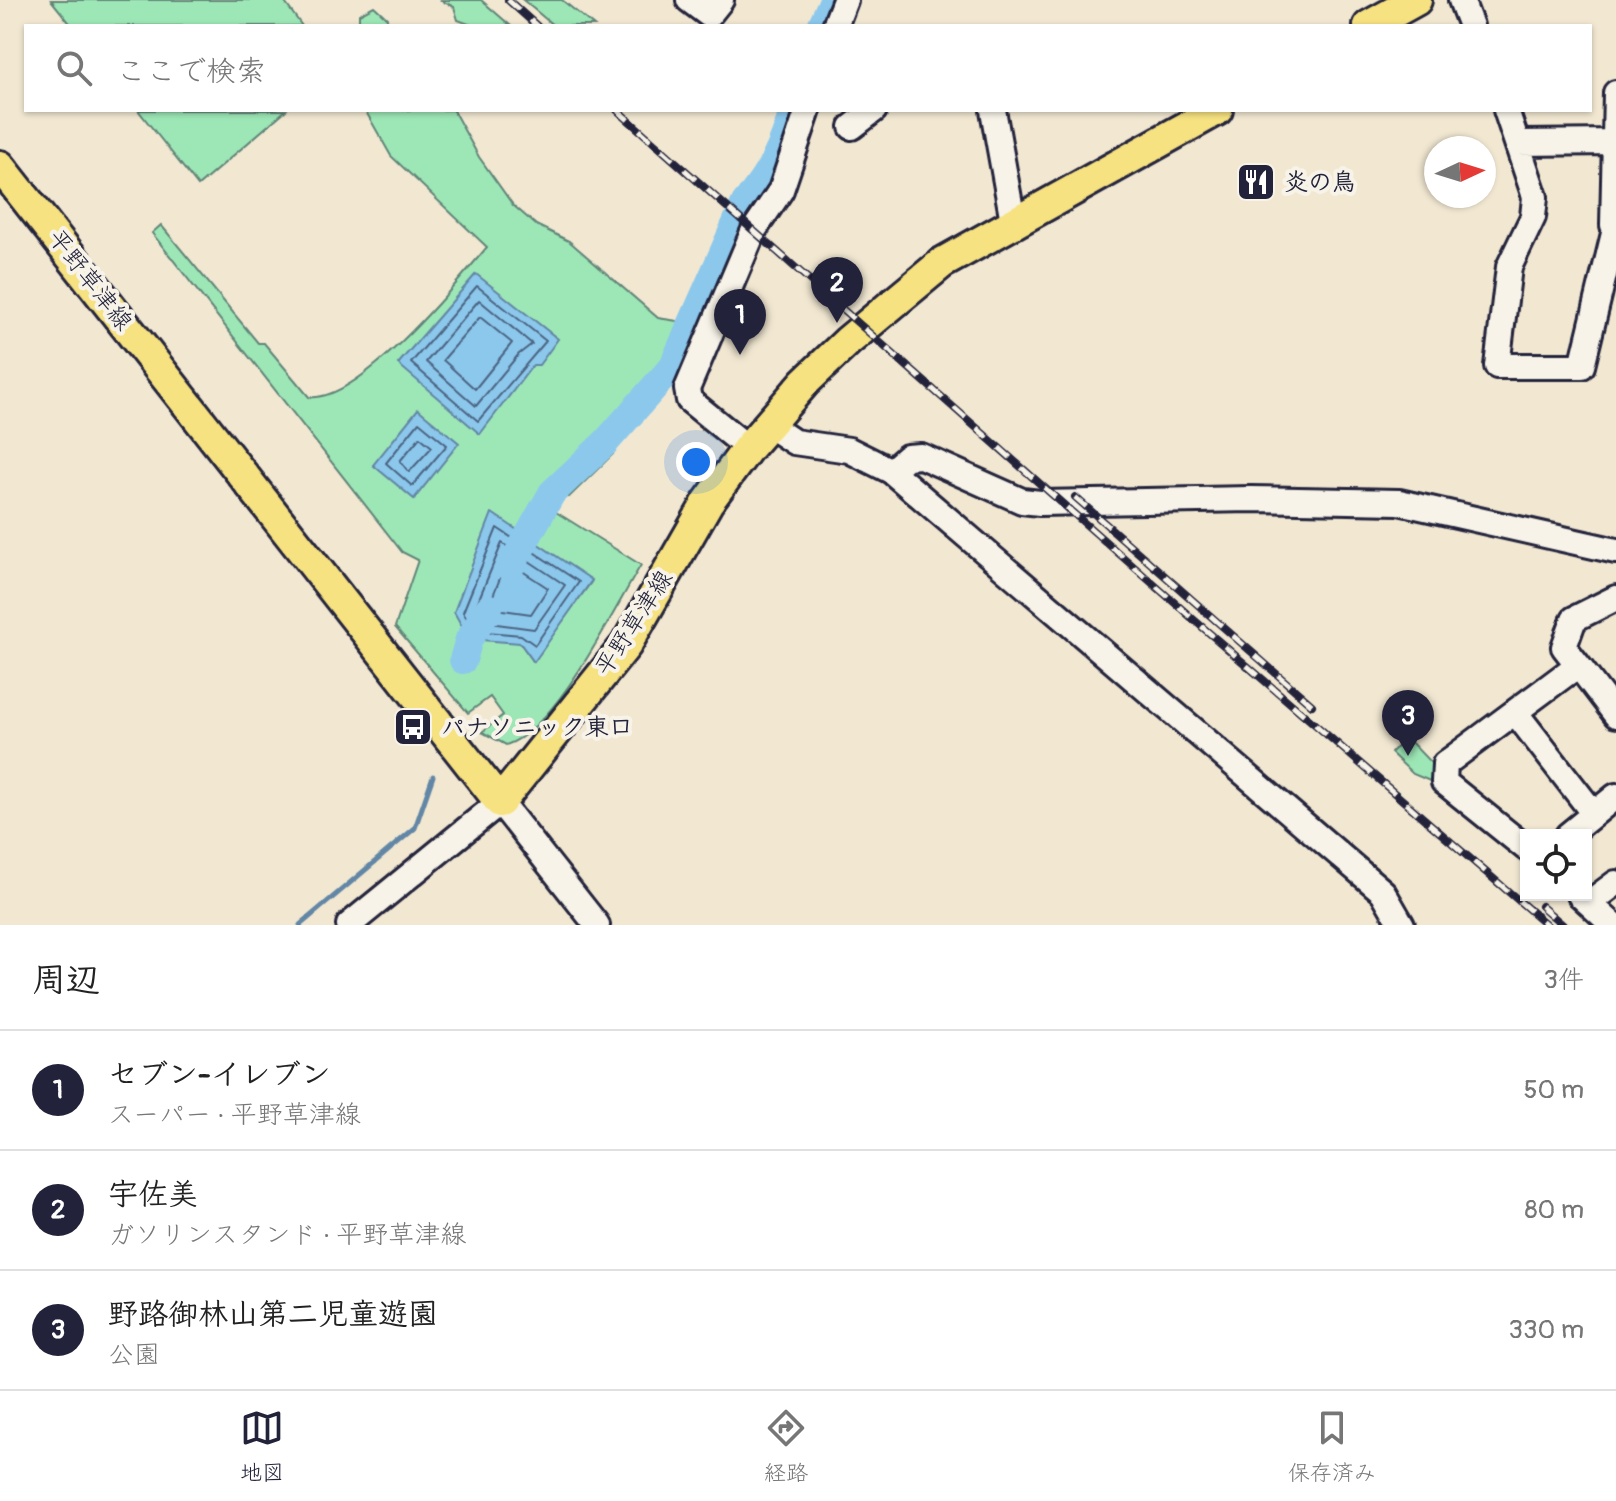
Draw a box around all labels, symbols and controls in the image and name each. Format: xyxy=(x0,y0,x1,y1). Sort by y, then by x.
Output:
search box xyxy=(24,24,1592,112)
icon: search xyxy=(52,46,96,90)
text: ここで検索 xyxy=(116,53,266,90)
north arrow xyxy=(1424,136,1496,208)
restaurant icon: 炎の鳥 xyxy=(1235,161,1277,203)
place label: 炎の鳥 xyxy=(1284,168,1356,197)
street label: 平野草津線 xyxy=(42,224,138,336)
pin: 2 xyxy=(811,257,863,323)
pin: 1 xyxy=(714,289,766,355)
your location xyxy=(676,442,716,482)
street label: 平野草津線 xyxy=(589,565,679,681)
pin: 3 xyxy=(1382,690,1434,756)
bus stop icon: パナソニック東口 xyxy=(392,706,434,748)
place label: パナソニック東口 xyxy=(441,713,633,742)
map controls xyxy=(1520,829,1592,901)
button: locate xyxy=(1520,829,1592,901)
text: 周辺 xyxy=(32,959,100,1002)
text: 3件 xyxy=(1543,964,1584,996)
text: セブン-イレブン xyxy=(108,1056,331,1093)
text: 1 xyxy=(53,1074,63,1106)
text: 50 m xyxy=(1523,1074,1584,1106)
text: スーパー · 平野草津線 xyxy=(108,1099,361,1131)
text: 宇佐美 xyxy=(108,1176,198,1213)
text: 2 xyxy=(51,1194,65,1226)
text: 80 m xyxy=(1524,1194,1584,1226)
text: ガソリンスタンド · 平野草津線 xyxy=(108,1219,466,1251)
text: 野路御林山第二児童遊園 xyxy=(108,1296,438,1333)
text: 3 xyxy=(51,1314,65,1346)
text: 330 m xyxy=(1508,1314,1584,1346)
text: 公園 xyxy=(108,1339,160,1371)
tab: 地図 xyxy=(240,1406,284,1487)
tab: 経路 xyxy=(764,1406,808,1487)
tab: 保存済み xyxy=(1288,1406,1376,1487)

